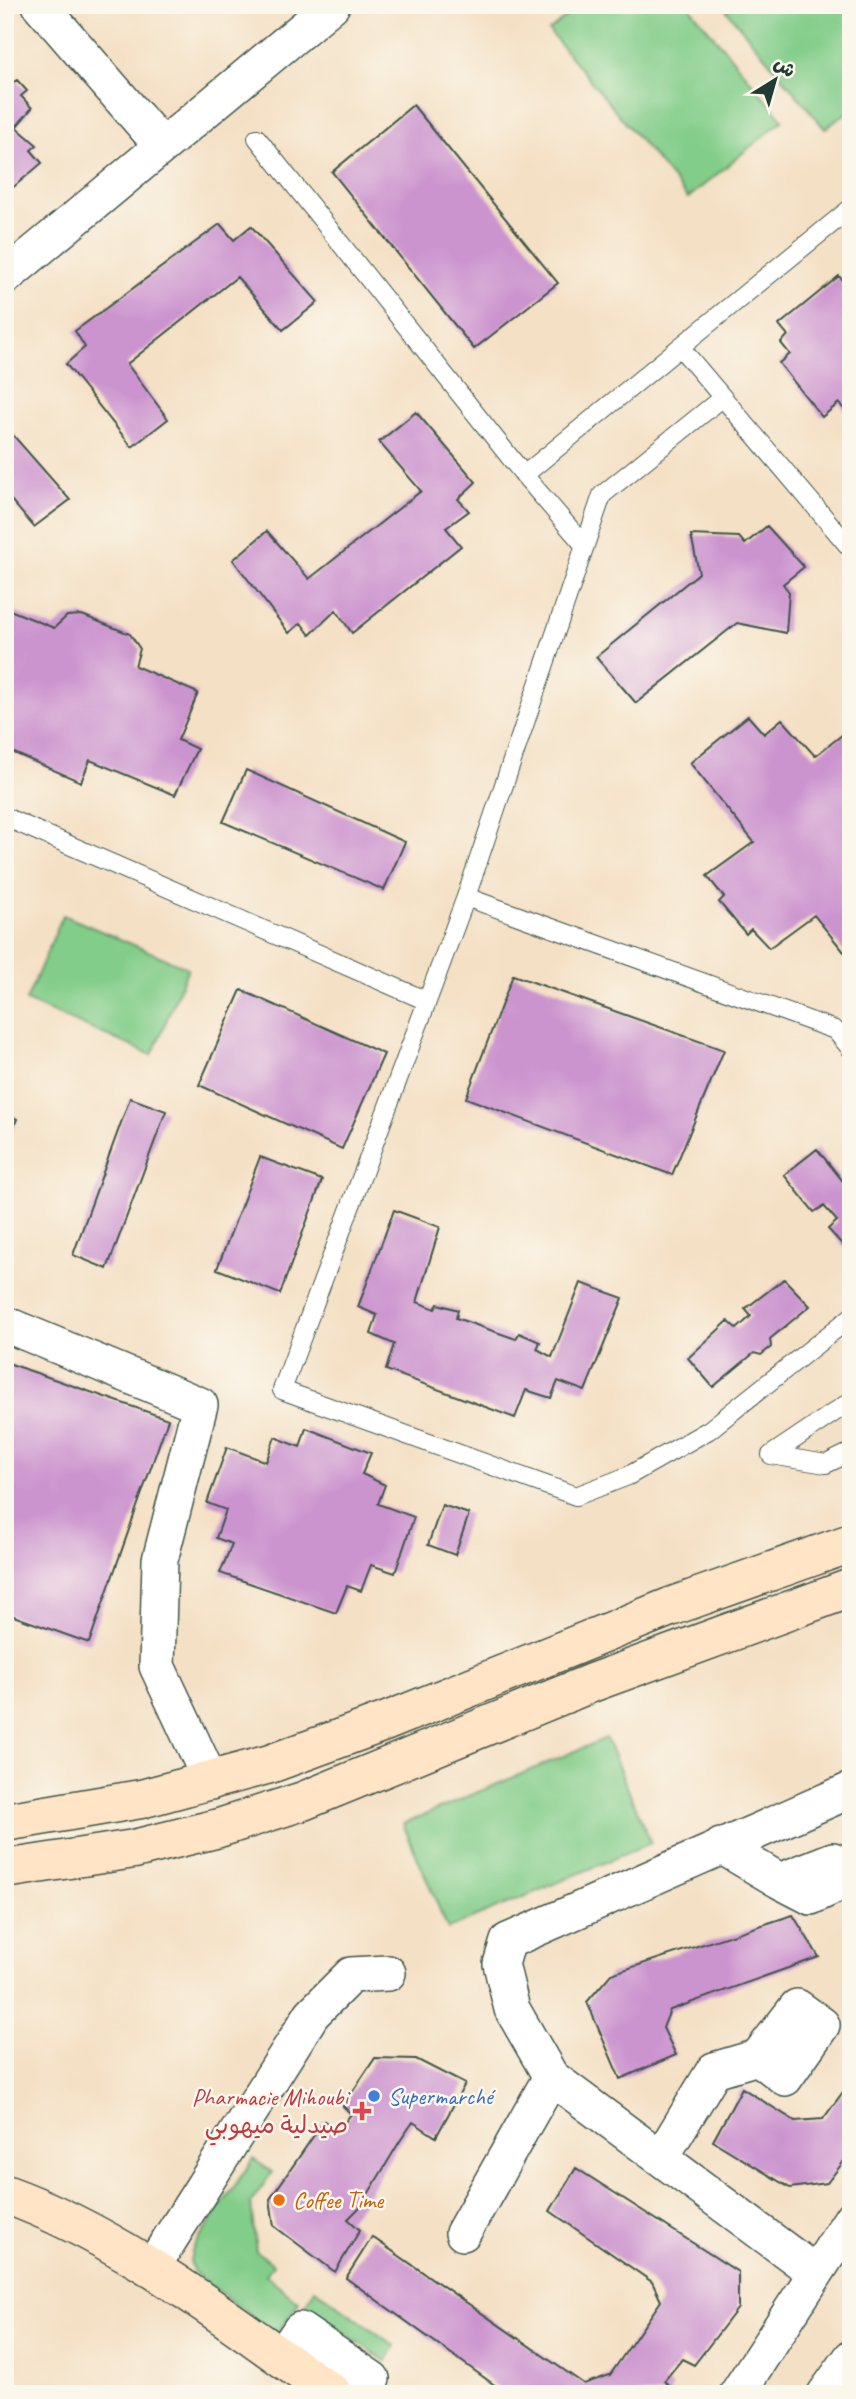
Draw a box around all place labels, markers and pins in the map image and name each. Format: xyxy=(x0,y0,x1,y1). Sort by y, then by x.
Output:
place label: Supermarché xyxy=(388,2081,497,2111)
place label: Pharmacie Mihoubi صيدلية ميهوبي xyxy=(192,2082,351,2146)
marker: Supermarché xyxy=(366,2088,382,2104)
marker: Pharmacie Mihoubi صيدلية ميهوبي xyxy=(354,2103,370,2119)
place label: Coffee Time xyxy=(293,2185,385,2215)
marker: Coffee Time xyxy=(271,2192,287,2208)

